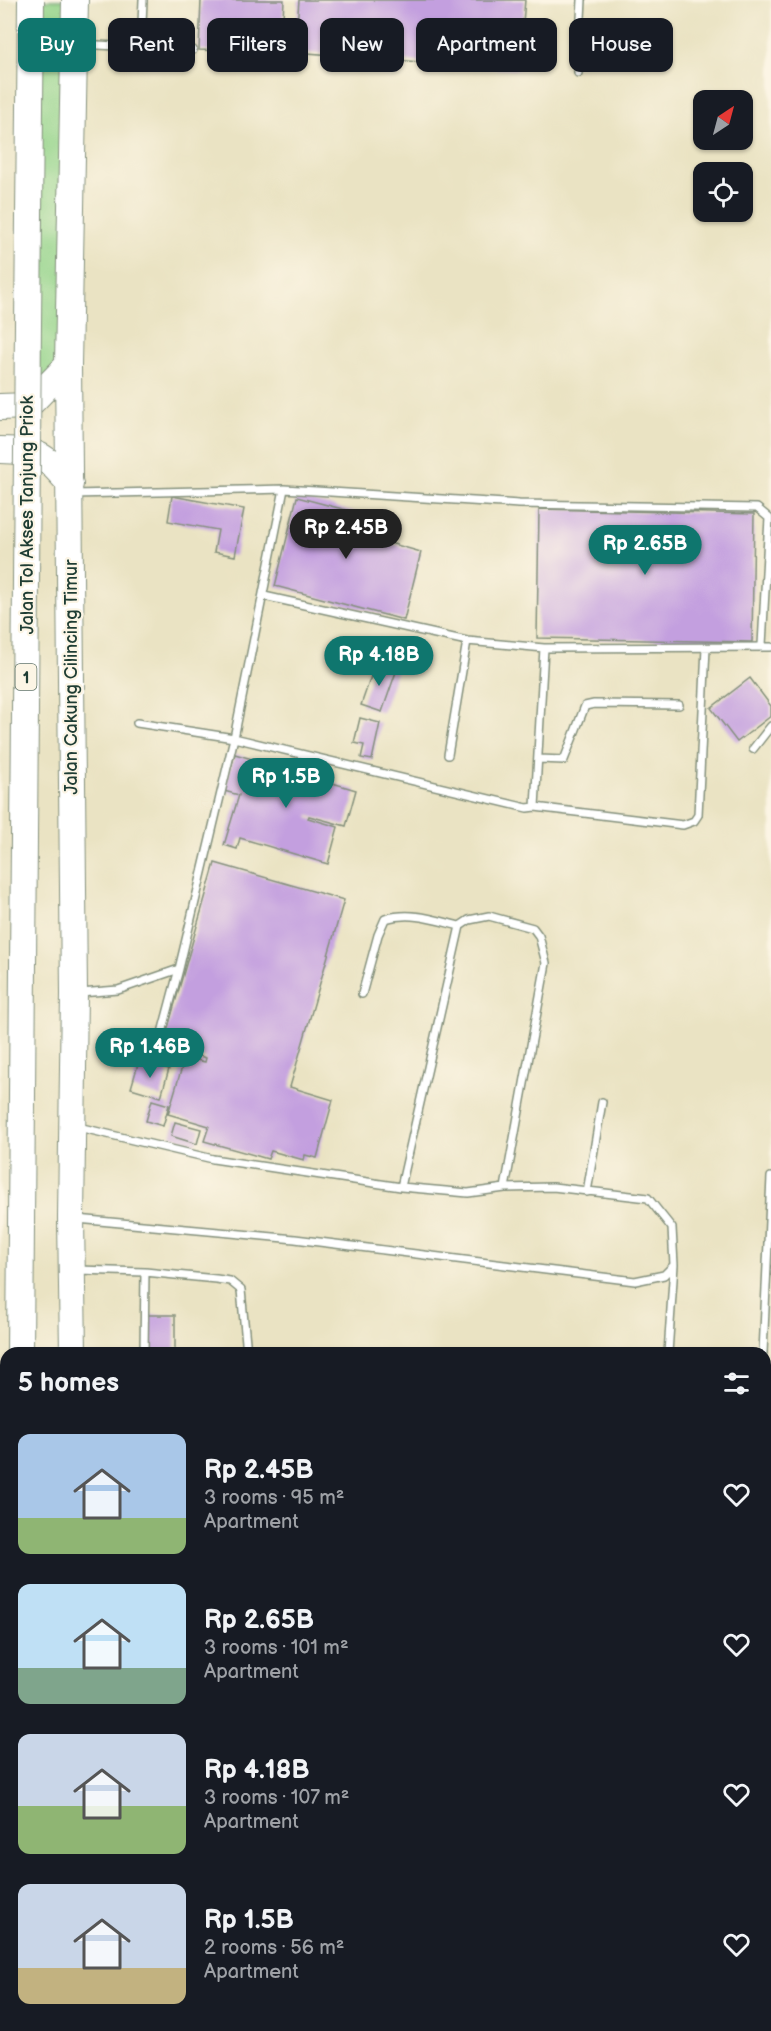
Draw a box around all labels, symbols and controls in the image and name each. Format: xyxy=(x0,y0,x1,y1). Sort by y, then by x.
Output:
chip: Buy xyxy=(18,18,96,72)
chip: Rent xyxy=(108,18,195,72)
chip: Filters xyxy=(207,18,308,72)
chip: New xyxy=(320,18,404,72)
chip: Apartment xyxy=(416,18,557,72)
chip: House xyxy=(569,18,673,72)
north arrow xyxy=(693,90,753,150)
map controls xyxy=(693,90,753,222)
button: locate xyxy=(693,162,753,222)
street label: Jalan Tol Akses Tanjung Priok xyxy=(17,396,38,634)
pin: Rp 2.45B xyxy=(284,509,408,560)
text: Rp 2.45B xyxy=(304,516,388,540)
pin: Rp 2.65B xyxy=(583,525,707,576)
text: Rp 2.65B xyxy=(603,532,687,556)
street label: Jalan Cakung Cilincing Timur xyxy=(61,559,82,795)
pin: Rp 4.18B xyxy=(317,636,441,687)
text: Rp 4.18B xyxy=(338,643,420,667)
road number: 1 xyxy=(15,664,36,690)
pin: Rp 1.5B xyxy=(231,758,341,809)
text: Rp 1.5B xyxy=(251,765,321,789)
pin: Rp 1.46B xyxy=(88,1028,212,1079)
text: Rp 1.46B xyxy=(109,1035,191,1059)
icon: filters xyxy=(720,1367,753,1400)
text: 5 homes xyxy=(18,1368,119,1399)
text: Rp 2.45B xyxy=(204,1455,314,1486)
icon: home xyxy=(66,1458,138,1530)
icon: heart xyxy=(720,1478,753,1511)
text: 3 rooms · 95 m² xyxy=(204,1486,344,1510)
text: Apartment xyxy=(204,1510,299,1534)
text: Rp 2.65B xyxy=(204,1605,314,1636)
icon: home xyxy=(66,1608,138,1680)
icon: heart xyxy=(720,1628,753,1661)
text: 3 rooms · 101 m² xyxy=(204,1636,349,1660)
text: Apartment xyxy=(204,1660,299,1684)
text: Rp 4.18B xyxy=(204,1755,310,1786)
icon: home xyxy=(66,1758,138,1830)
icon: heart xyxy=(720,1778,753,1811)
text: 3 rooms · 107 m² xyxy=(204,1786,349,1810)
text: Apartment xyxy=(204,1810,299,1834)
text: Rp 1.5B xyxy=(204,1905,294,1936)
icon: home xyxy=(66,1908,138,1980)
icon: heart xyxy=(720,1928,753,1961)
text: 2 rooms · 56 m² xyxy=(204,1936,344,1960)
text: Apartment xyxy=(204,1960,299,1984)

